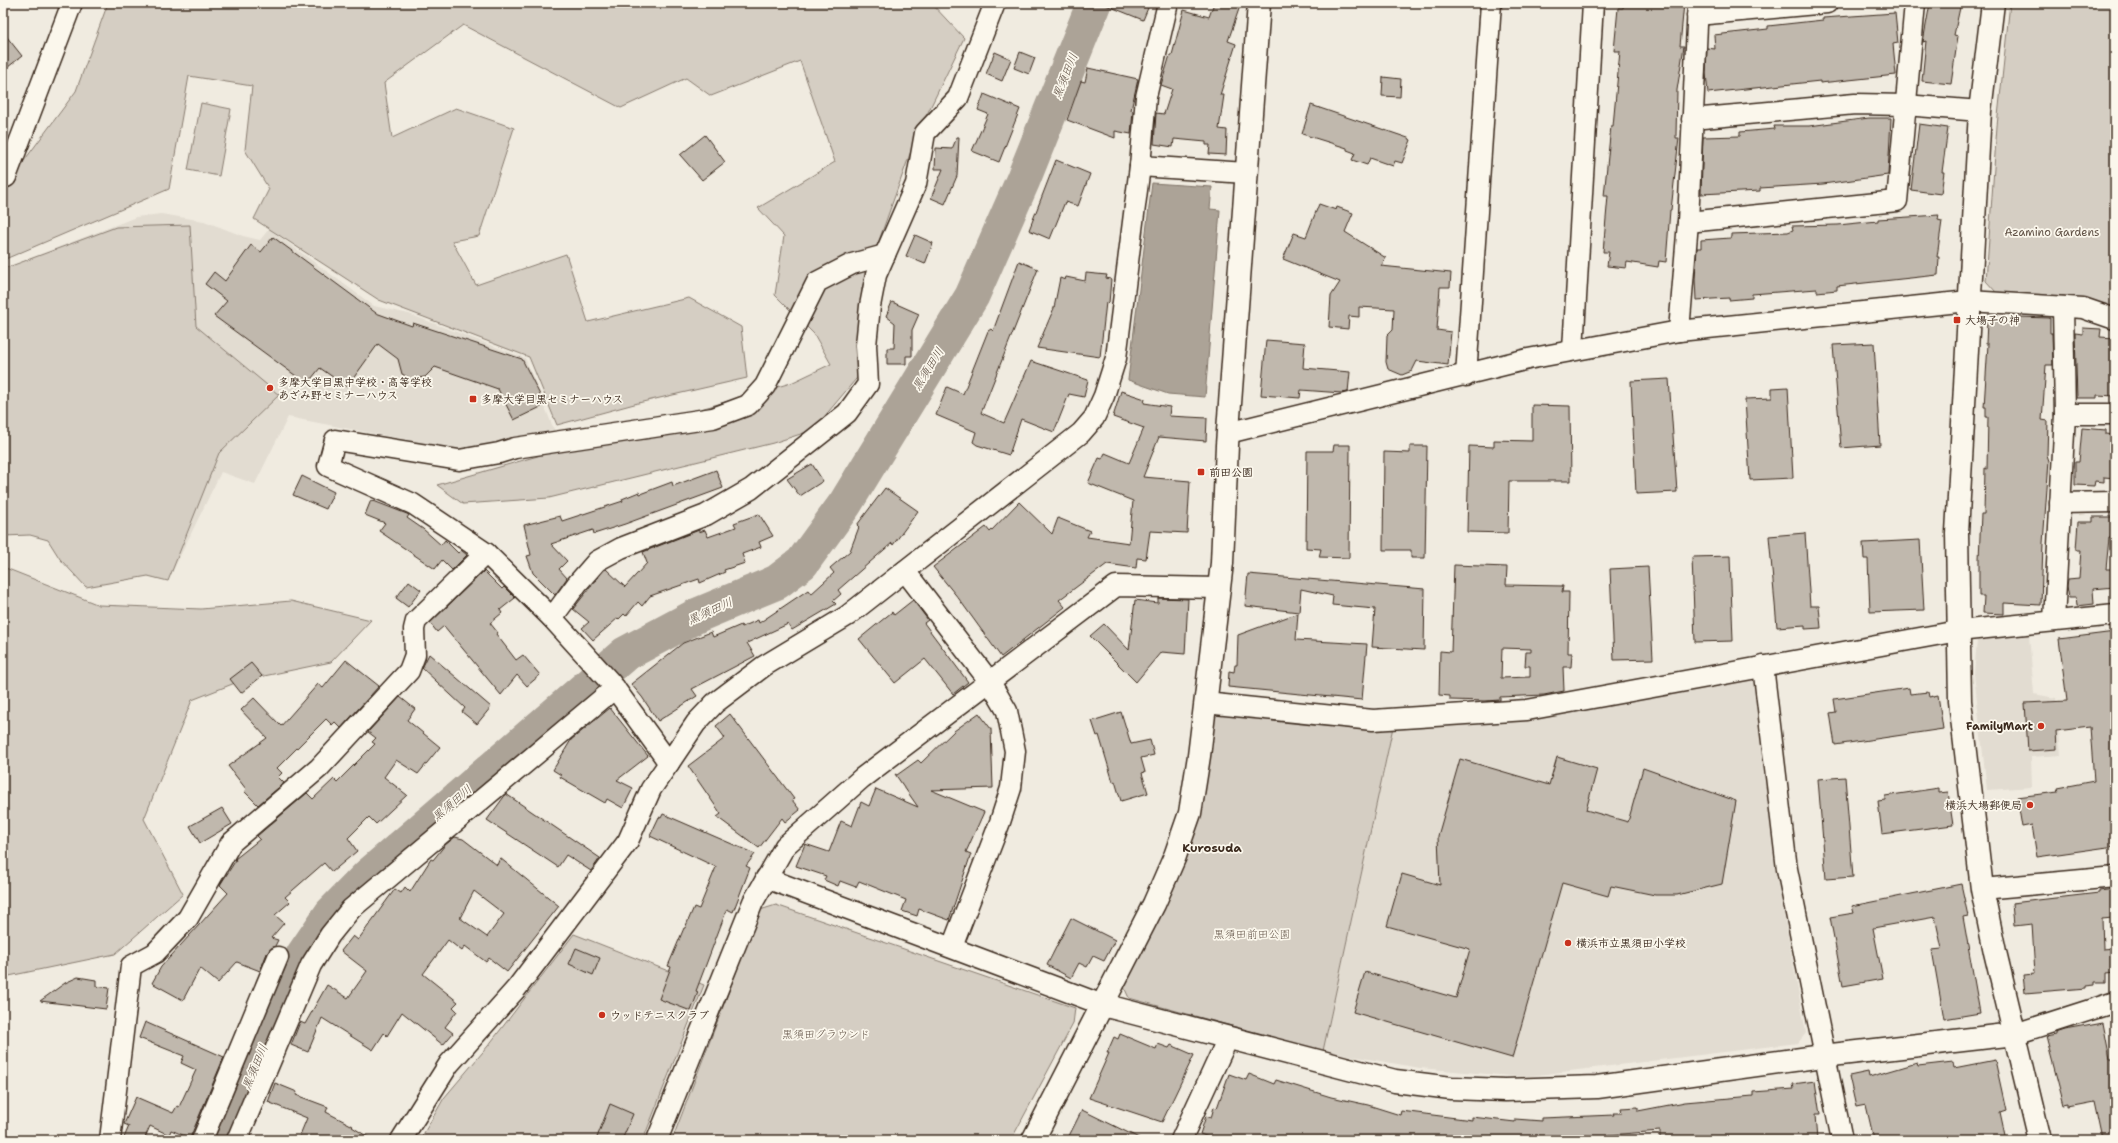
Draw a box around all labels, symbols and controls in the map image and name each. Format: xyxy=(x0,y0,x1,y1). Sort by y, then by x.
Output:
water label: 黒須田川 xyxy=(1049,51,1081,101)
park label: Azamino Gardens xyxy=(2004,225,2100,240)
place label: 大場子の神 xyxy=(1965,313,2020,328)
marker: 大場子の神 xyxy=(1952,315,1962,325)
water label: 黒須田川 xyxy=(908,344,948,394)
place label: 多摩大学目黒中学校・高等学校 あざみ野セミナーハウス xyxy=(278,375,432,403)
marker: 多摩大学目黒中学校・高等学校 あざみ野セミナーハウス xyxy=(265,383,275,393)
place label: 多摩大学目黒セミナーハウス xyxy=(481,392,623,407)
marker: 多摩大学目黒セミナーハウス xyxy=(468,394,478,404)
place label: 前田公園 xyxy=(1209,465,1253,480)
marker: 前田公園 xyxy=(1196,467,1206,477)
water label: 黒須田川 xyxy=(685,594,735,628)
place label: FamilyMart xyxy=(1966,719,2034,734)
marker: FamilyMart xyxy=(2036,721,2046,731)
water label: 黒須田川 xyxy=(429,781,475,825)
place label: 横浜大場郵便局 xyxy=(1945,798,2022,813)
marker: 横浜大場郵便局 xyxy=(2025,800,2035,810)
district label: Kurosuda xyxy=(1182,840,1243,856)
park label: 黒須田前田公園 xyxy=(1214,927,1291,942)
place label: 横浜市立黒須田小学校 xyxy=(1576,936,1686,951)
marker: 横浜市立黒須田小学校 xyxy=(1563,938,1573,948)
place label: ウッドテニスクラブ xyxy=(610,1008,709,1023)
marker: ウッドテニスクラブ xyxy=(597,1010,607,1020)
park label: 黒須田グラウンド xyxy=(782,1027,870,1042)
water label: 黒須田川 xyxy=(238,1042,272,1092)

